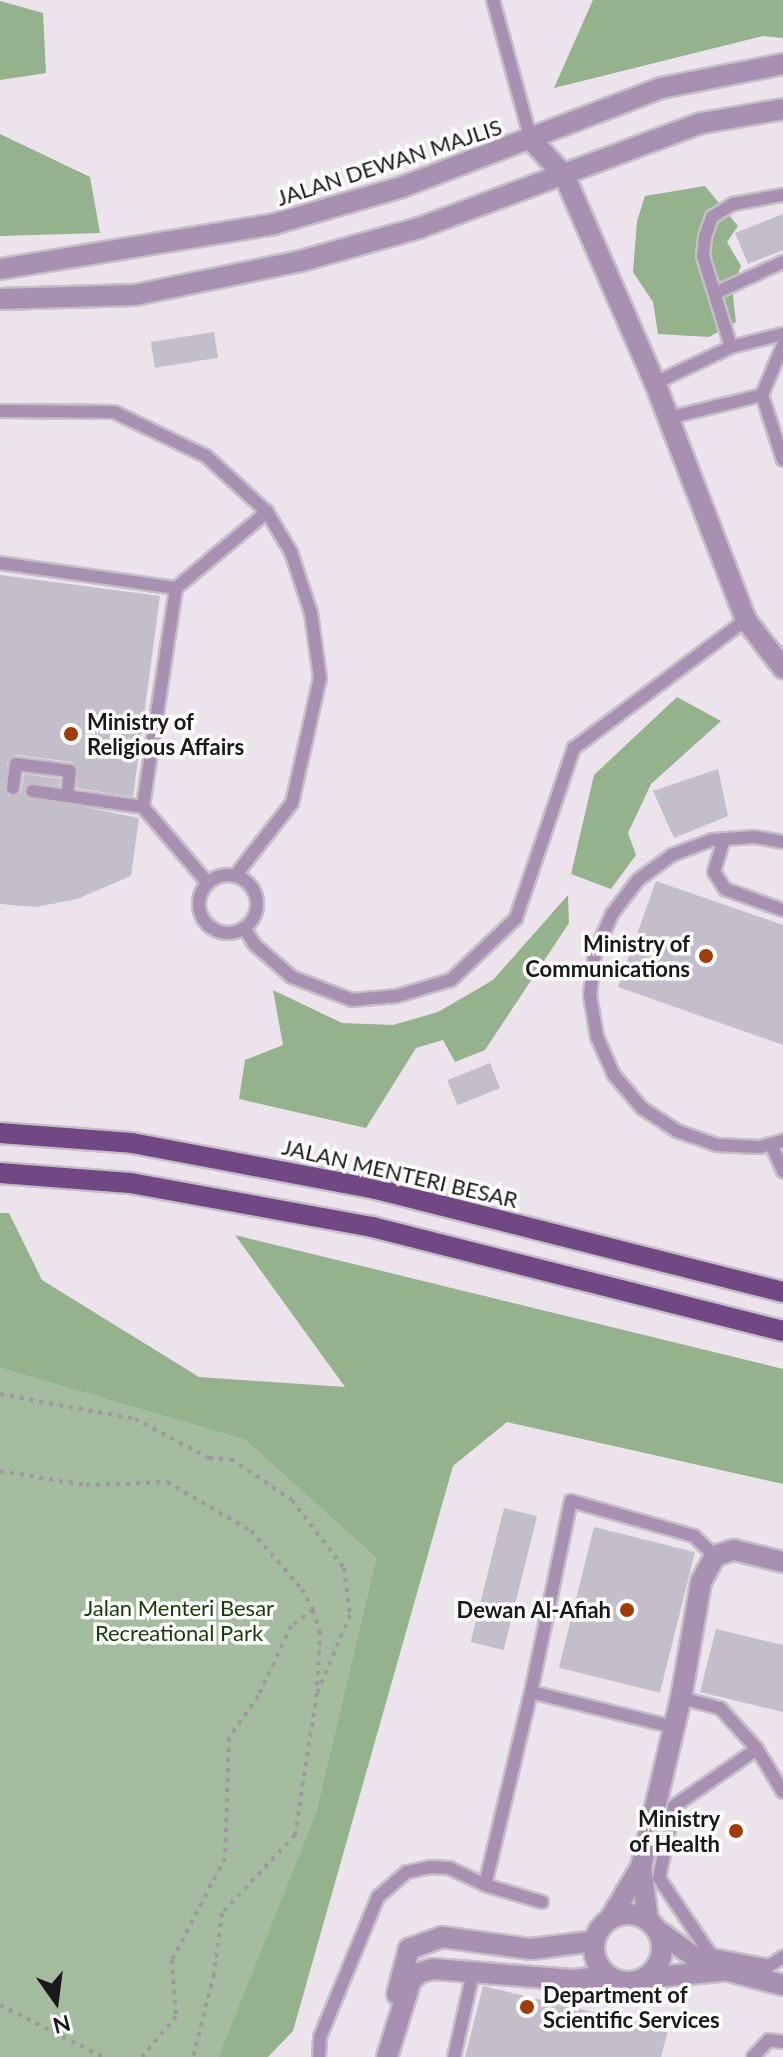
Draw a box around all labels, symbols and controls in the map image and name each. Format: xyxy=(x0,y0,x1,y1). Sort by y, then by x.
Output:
street label: JALAN DEWAN MAJLIS xyxy=(273,113,505,211)
place label: Ministry of Religious Affairs xyxy=(87,708,245,760)
marker: Ministry of Religious Affairs xyxy=(62,725,80,743)
place label: Ministry of Communications xyxy=(525,930,690,982)
marker: Ministry of Communications xyxy=(697,947,715,965)
street label: JALAN MENTERI BESAR xyxy=(280,1133,520,1213)
park label: Jalan Menteri Besar Recreational Park xyxy=(84,1594,274,1646)
place label: Dewan Al-Afiah xyxy=(456,1597,611,1623)
marker: Dewan Al-Afiah xyxy=(618,1601,636,1619)
place label: Ministry of Health xyxy=(629,1805,720,1856)
marker: Ministry of Health xyxy=(727,1822,745,1840)
north arrow xyxy=(16,1961,96,2041)
place label: Department of Scientific Services xyxy=(543,1981,720,2032)
marker: Department of Scientific Services xyxy=(518,1998,536,2016)
text: N xyxy=(50,2010,73,2040)

